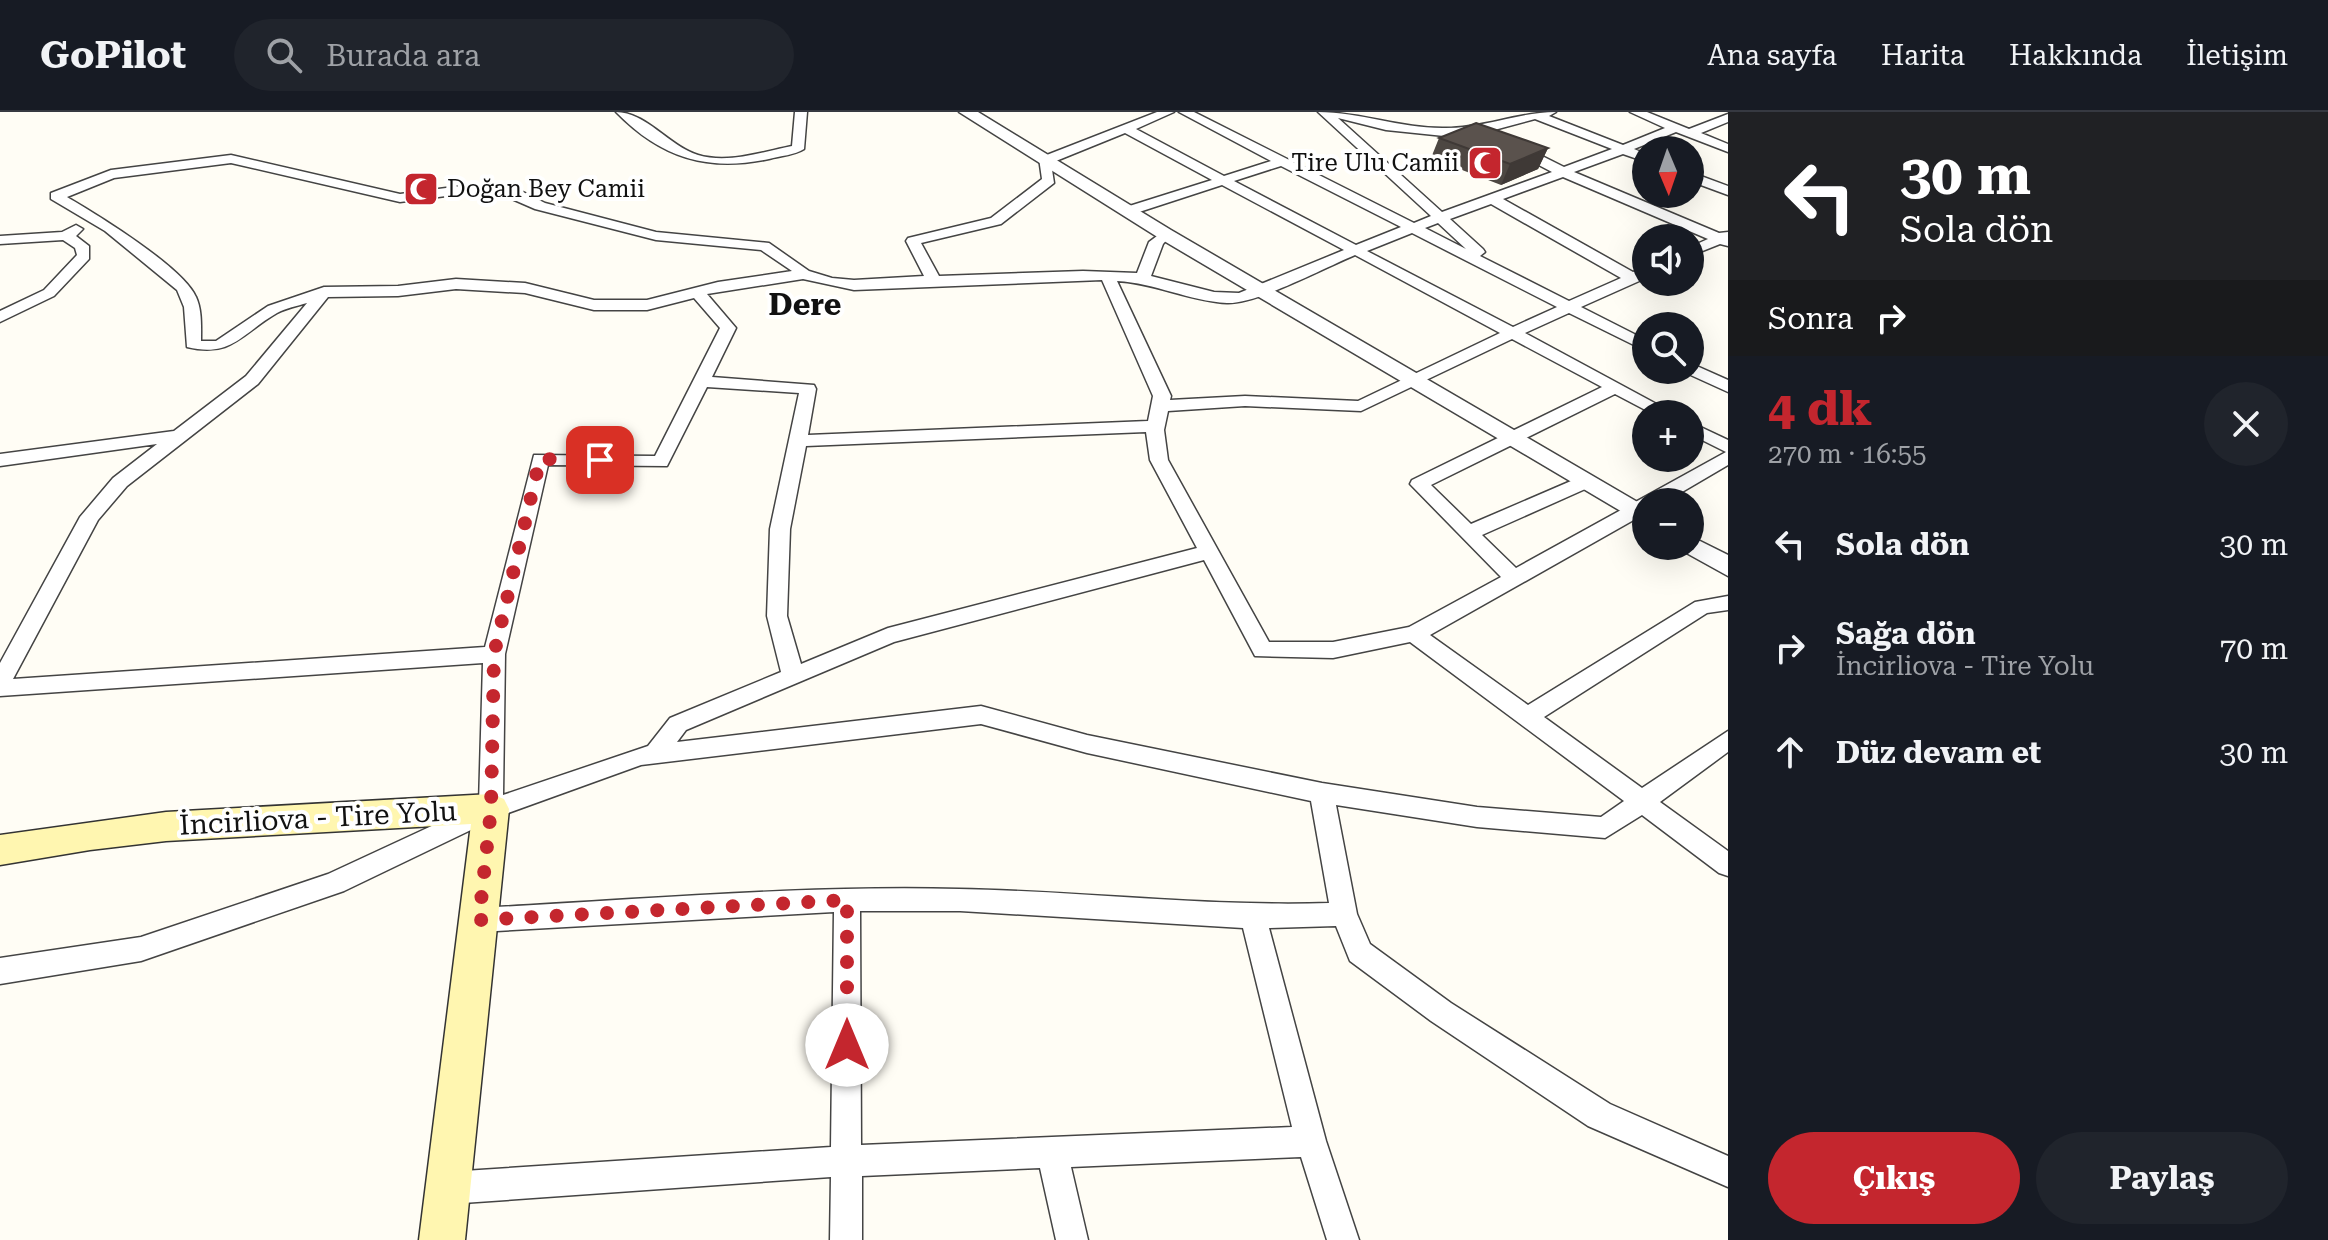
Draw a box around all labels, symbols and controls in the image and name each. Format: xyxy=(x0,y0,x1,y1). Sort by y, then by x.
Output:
search box xyxy=(234,19,794,91)
text: GoPilot xyxy=(40,33,186,77)
icon: search xyxy=(262,33,306,77)
text: Burada ara xyxy=(326,38,480,73)
text: Ana sayfa xyxy=(1707,39,1837,72)
text: Harita xyxy=(1881,39,1965,72)
text: Hakkında xyxy=(2009,39,2142,72)
text: İletişim xyxy=(2186,39,2288,72)
north arrow xyxy=(1632,136,1704,208)
map controls xyxy=(1632,136,1704,560)
text: 30 m xyxy=(1900,142,2031,208)
mosque icon: Tire Ulu Camii xyxy=(1466,144,1504,182)
icon: left xyxy=(1768,144,1872,248)
place label: Tire Ulu Camii xyxy=(1291,149,1459,177)
mosque icon: Doğan Bey Camii xyxy=(402,170,440,208)
place label: Doğan Bey Camii xyxy=(447,175,645,203)
text: Sola dön xyxy=(1900,209,2053,251)
button: sound xyxy=(1632,224,1704,296)
district label: Dere xyxy=(769,287,841,322)
icon: right xyxy=(1869,296,1913,340)
text: Sonra xyxy=(1768,301,1853,336)
button: search xyxy=(1632,312,1704,384)
text: 4 dk xyxy=(1768,381,1872,437)
button: close xyxy=(2204,382,2288,466)
button: + xyxy=(1632,400,1704,472)
pin xyxy=(566,426,634,494)
icon: arrive xyxy=(578,438,622,482)
text: 270 m · 16:55 xyxy=(1768,439,1927,469)
button: − xyxy=(1632,488,1704,560)
icon: left xyxy=(1768,522,1812,566)
text: Sola dön xyxy=(1836,527,1969,562)
text: 30 m xyxy=(2219,527,2288,562)
text: Sağa dön xyxy=(1836,616,1976,651)
icon: right xyxy=(1768,626,1812,670)
text: 70 m xyxy=(2219,631,2288,666)
text: İncirliova - Tire Yolu xyxy=(1836,651,2094,681)
icon: ahead xyxy=(1768,730,1812,774)
text: Düz devam et xyxy=(1836,735,2041,770)
text: 30 m xyxy=(2219,735,2288,770)
street label: İncirliova - Tire Yolu xyxy=(178,794,458,842)
position arrow xyxy=(805,1003,889,1087)
button: Çıkış xyxy=(1768,1132,2020,1224)
button: Paylaş xyxy=(2036,1132,2288,1224)

